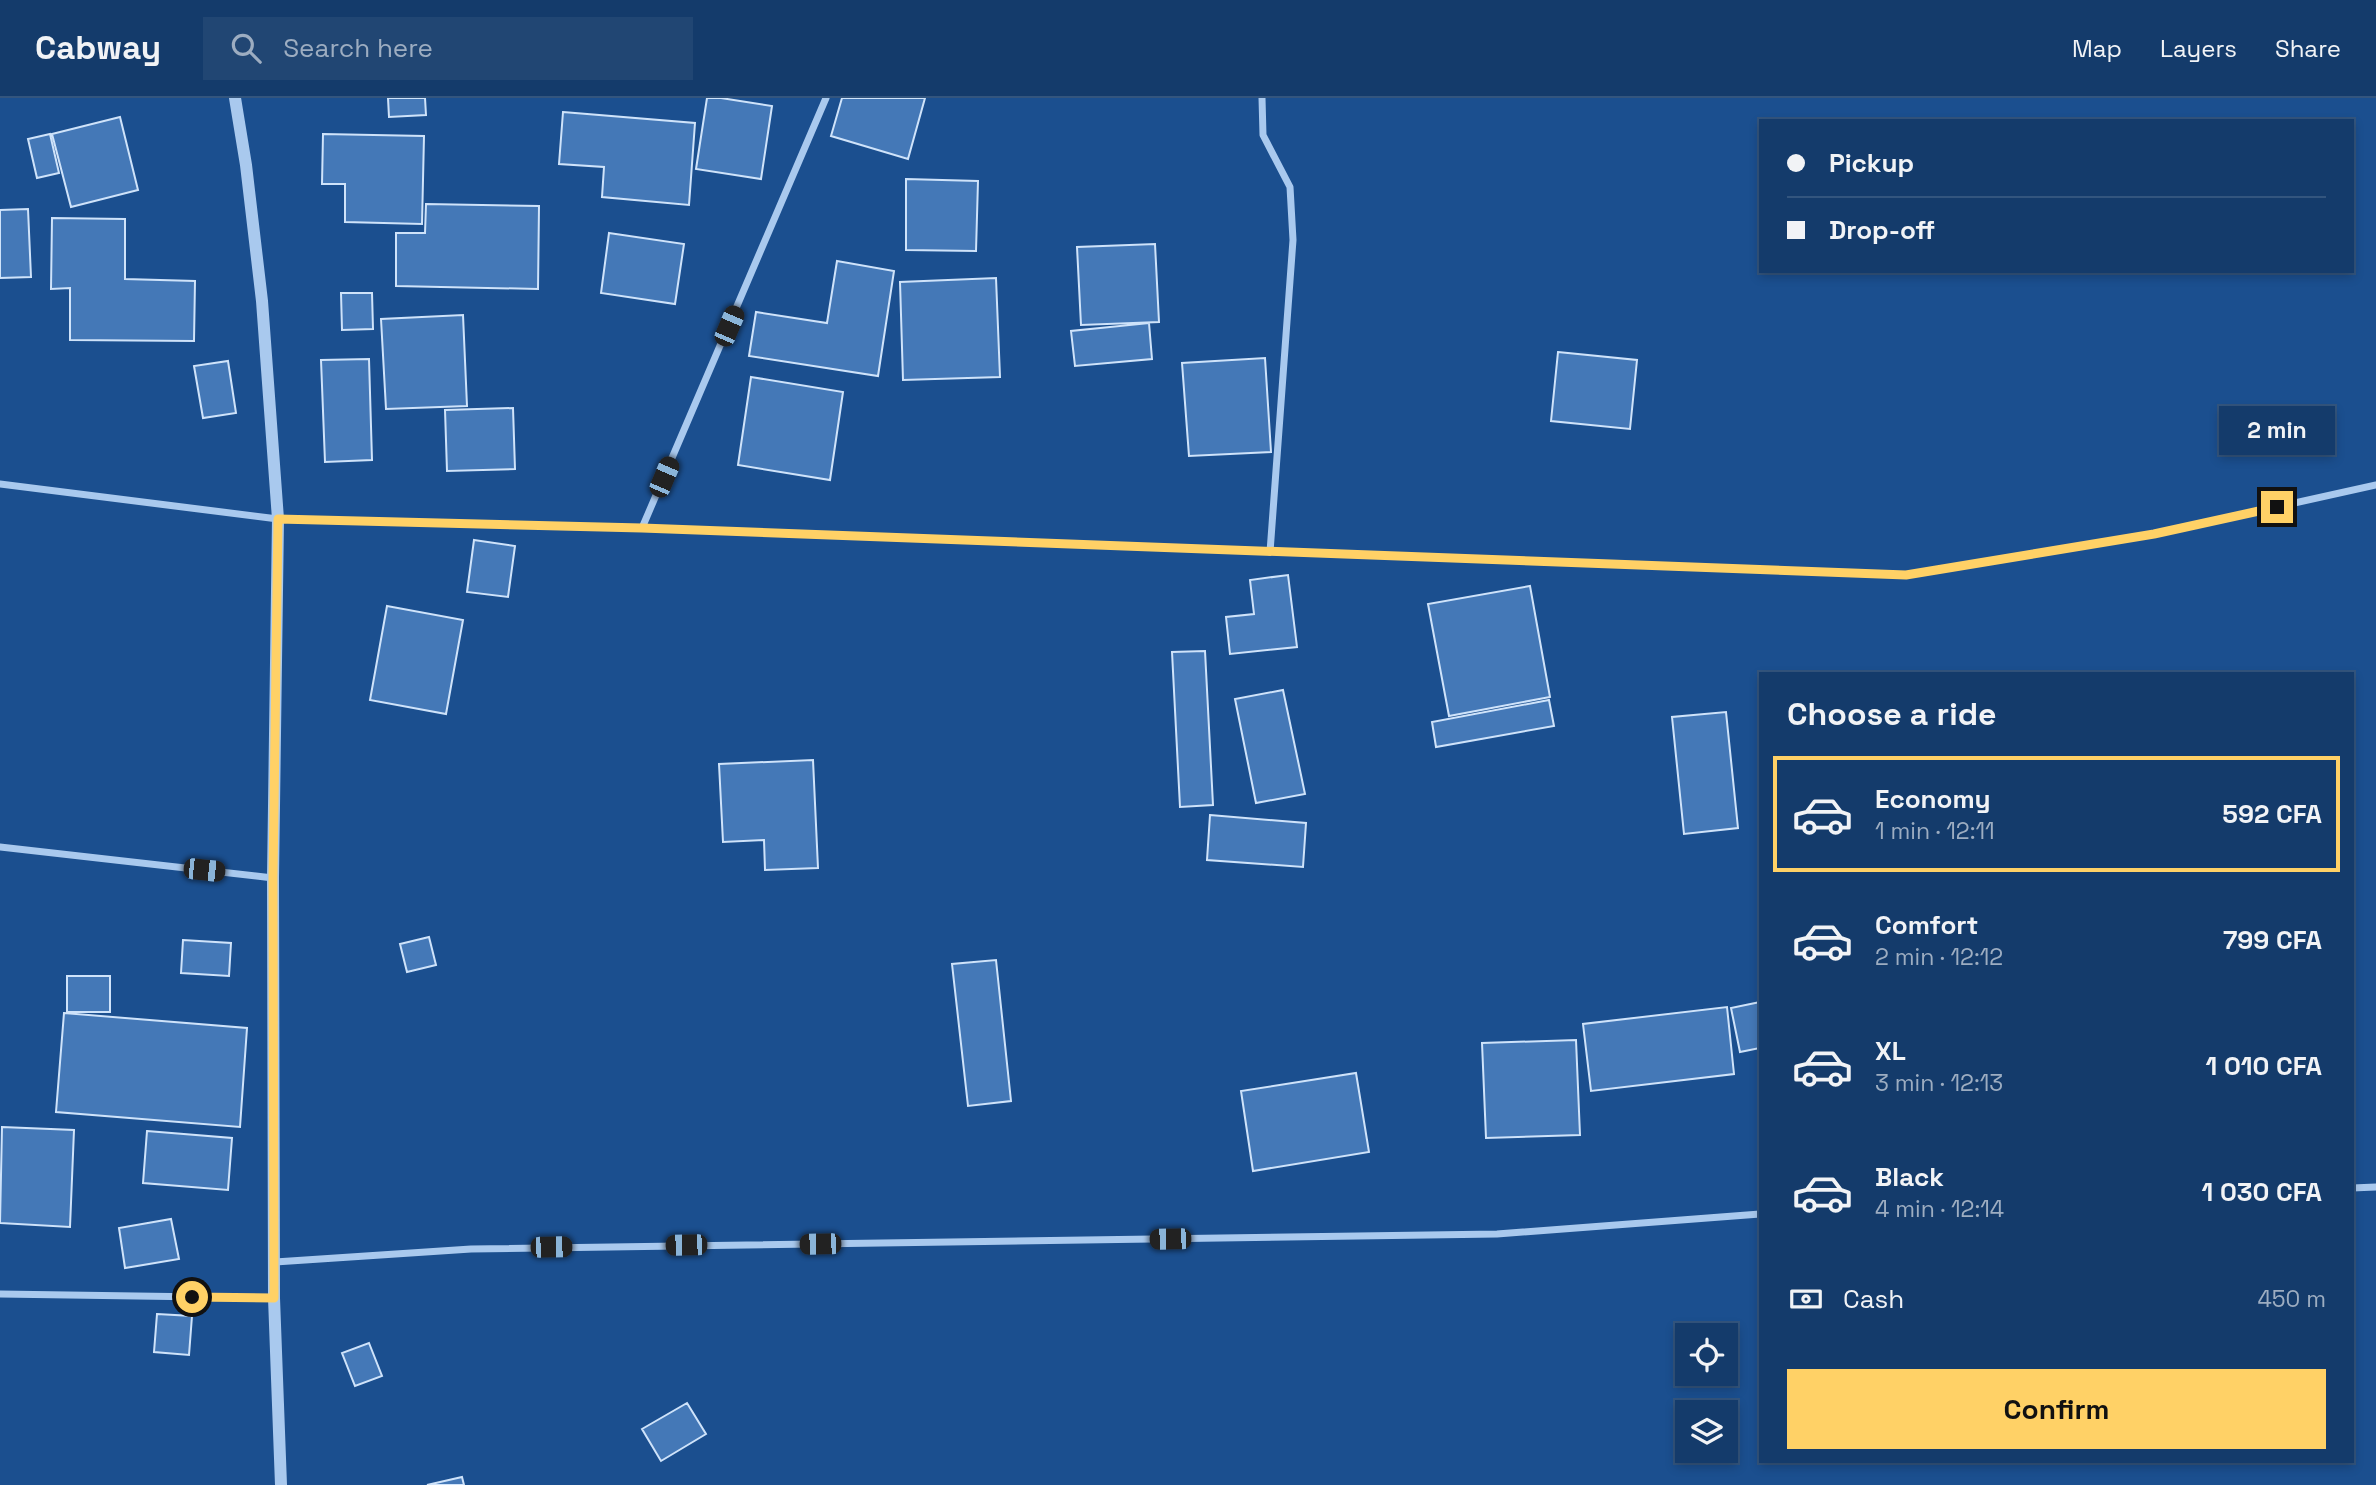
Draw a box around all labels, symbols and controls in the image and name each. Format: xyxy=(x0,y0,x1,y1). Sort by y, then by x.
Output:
search box xyxy=(203,17,693,80)
text: Cabway xyxy=(35,27,161,69)
icon: search xyxy=(227,29,265,67)
text: Search here xyxy=(283,31,433,65)
text: Map xyxy=(2072,33,2122,64)
text: Layers xyxy=(2160,33,2237,64)
text: Share xyxy=(2275,33,2341,64)
text: Pickup xyxy=(1829,146,1914,180)
text: Drop-off xyxy=(1829,213,1935,247)
car xyxy=(712,303,747,349)
callout: 2 min xyxy=(2219,406,2335,454)
text: 2 min xyxy=(2247,415,2307,445)
car xyxy=(647,454,682,500)
route end xyxy=(2261,491,2293,523)
text: Choose a ride xyxy=(1787,694,1997,734)
text: Economy xyxy=(1875,782,1991,816)
icon: car xyxy=(1791,783,1854,846)
text: 592 CFA xyxy=(2222,797,2322,831)
text: 1 min · 12:11 xyxy=(1875,816,1995,846)
car xyxy=(183,857,226,883)
text: Comfort xyxy=(1875,908,1978,942)
icon: car xyxy=(1791,909,1854,972)
text: 799 CFA xyxy=(2223,923,2322,957)
text: 2 min · 12:12 xyxy=(1875,942,2003,972)
text: XL xyxy=(1875,1034,1906,1068)
icon: car xyxy=(1791,1035,1854,1098)
text: 1 010 CFA xyxy=(2206,1049,2322,1083)
text: 3 min · 12:13 xyxy=(1875,1068,2003,1098)
text: Black xyxy=(1875,1160,1944,1194)
icon: car xyxy=(1791,1161,1854,1224)
text: 1 030 CFA xyxy=(2202,1175,2322,1209)
text: 4 min · 12:14 xyxy=(1875,1194,2004,1224)
car xyxy=(1149,1228,1192,1250)
car xyxy=(799,1233,842,1255)
car xyxy=(665,1234,708,1256)
car xyxy=(530,1236,573,1258)
icon: cash xyxy=(1787,1280,1825,1318)
route start xyxy=(176,1281,208,1313)
text: Cash xyxy=(1843,1282,1904,1316)
text: 450 m xyxy=(2257,1284,2326,1314)
map controls xyxy=(1675,1323,1738,1463)
button: locate xyxy=(1675,1323,1738,1386)
button: Confirm xyxy=(1787,1369,2326,1449)
button: layers xyxy=(1675,1400,1738,1463)

